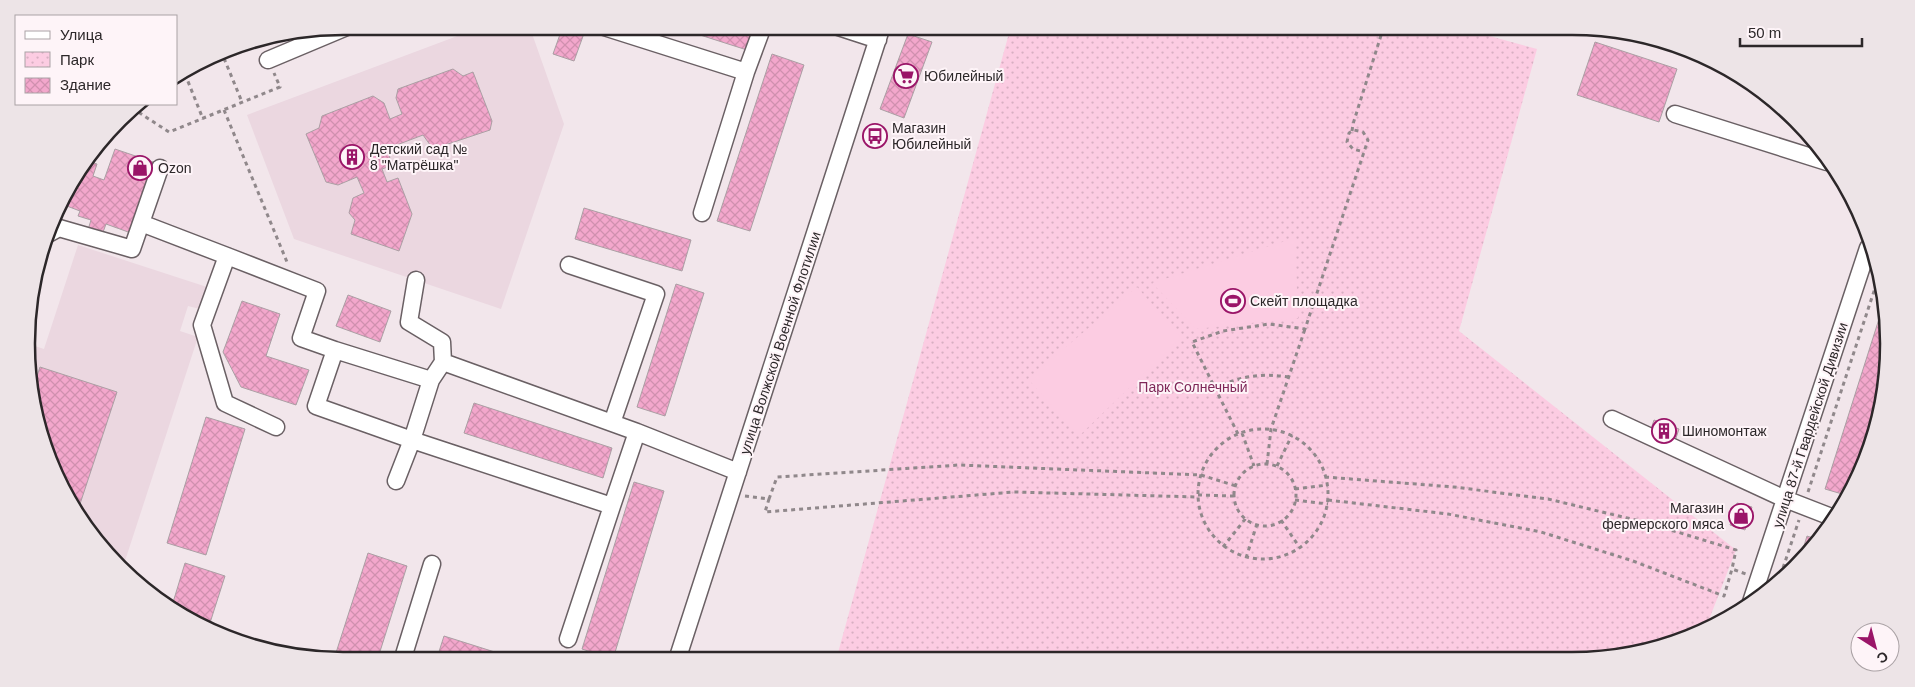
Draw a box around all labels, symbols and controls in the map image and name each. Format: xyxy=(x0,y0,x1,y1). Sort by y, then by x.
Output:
legend xyxy=(15,15,178,105)
scale bar xyxy=(1740,15,1862,47)
text: 50 m xyxy=(1748,24,1781,41)
text: Улица xyxy=(60,26,103,43)
text: Парк xyxy=(60,51,94,68)
supermarket icon: Юбилейный xyxy=(893,63,919,89)
place label: Юбилейный xyxy=(924,68,1003,84)
text: Здание xyxy=(60,76,111,93)
place label: Магазин Юбилейный xyxy=(892,120,971,152)
bus stop icon: Магазин Юбилейный xyxy=(862,123,888,149)
place label: Детский сад № 8 "Матрёшка" xyxy=(370,141,468,173)
building icon: Детский сад № 8 "Матрёшка" xyxy=(339,144,365,170)
shop icon: Ozon xyxy=(127,155,153,181)
place label: Ozon xyxy=(158,160,191,176)
street label: улица Волжской Военной Флотилии xyxy=(736,230,824,456)
sports icon: Скейт площадка xyxy=(1220,288,1246,314)
place label: Скейт площадка xyxy=(1250,293,1358,309)
street label: улица 87-й Гвардейской Дивизии xyxy=(1769,320,1851,530)
park label: Парк Солнечный xyxy=(1138,379,1248,395)
building icon: Шиномонтаж xyxy=(1651,418,1677,444)
place label: Шиномонтаж xyxy=(1682,423,1767,439)
place label: Магазин фермерского мяса xyxy=(1602,500,1724,532)
shop icon: Магазин фермерского мяса xyxy=(1728,503,1754,529)
north arrow xyxy=(1850,622,1900,672)
text: С xyxy=(1874,648,1891,667)

